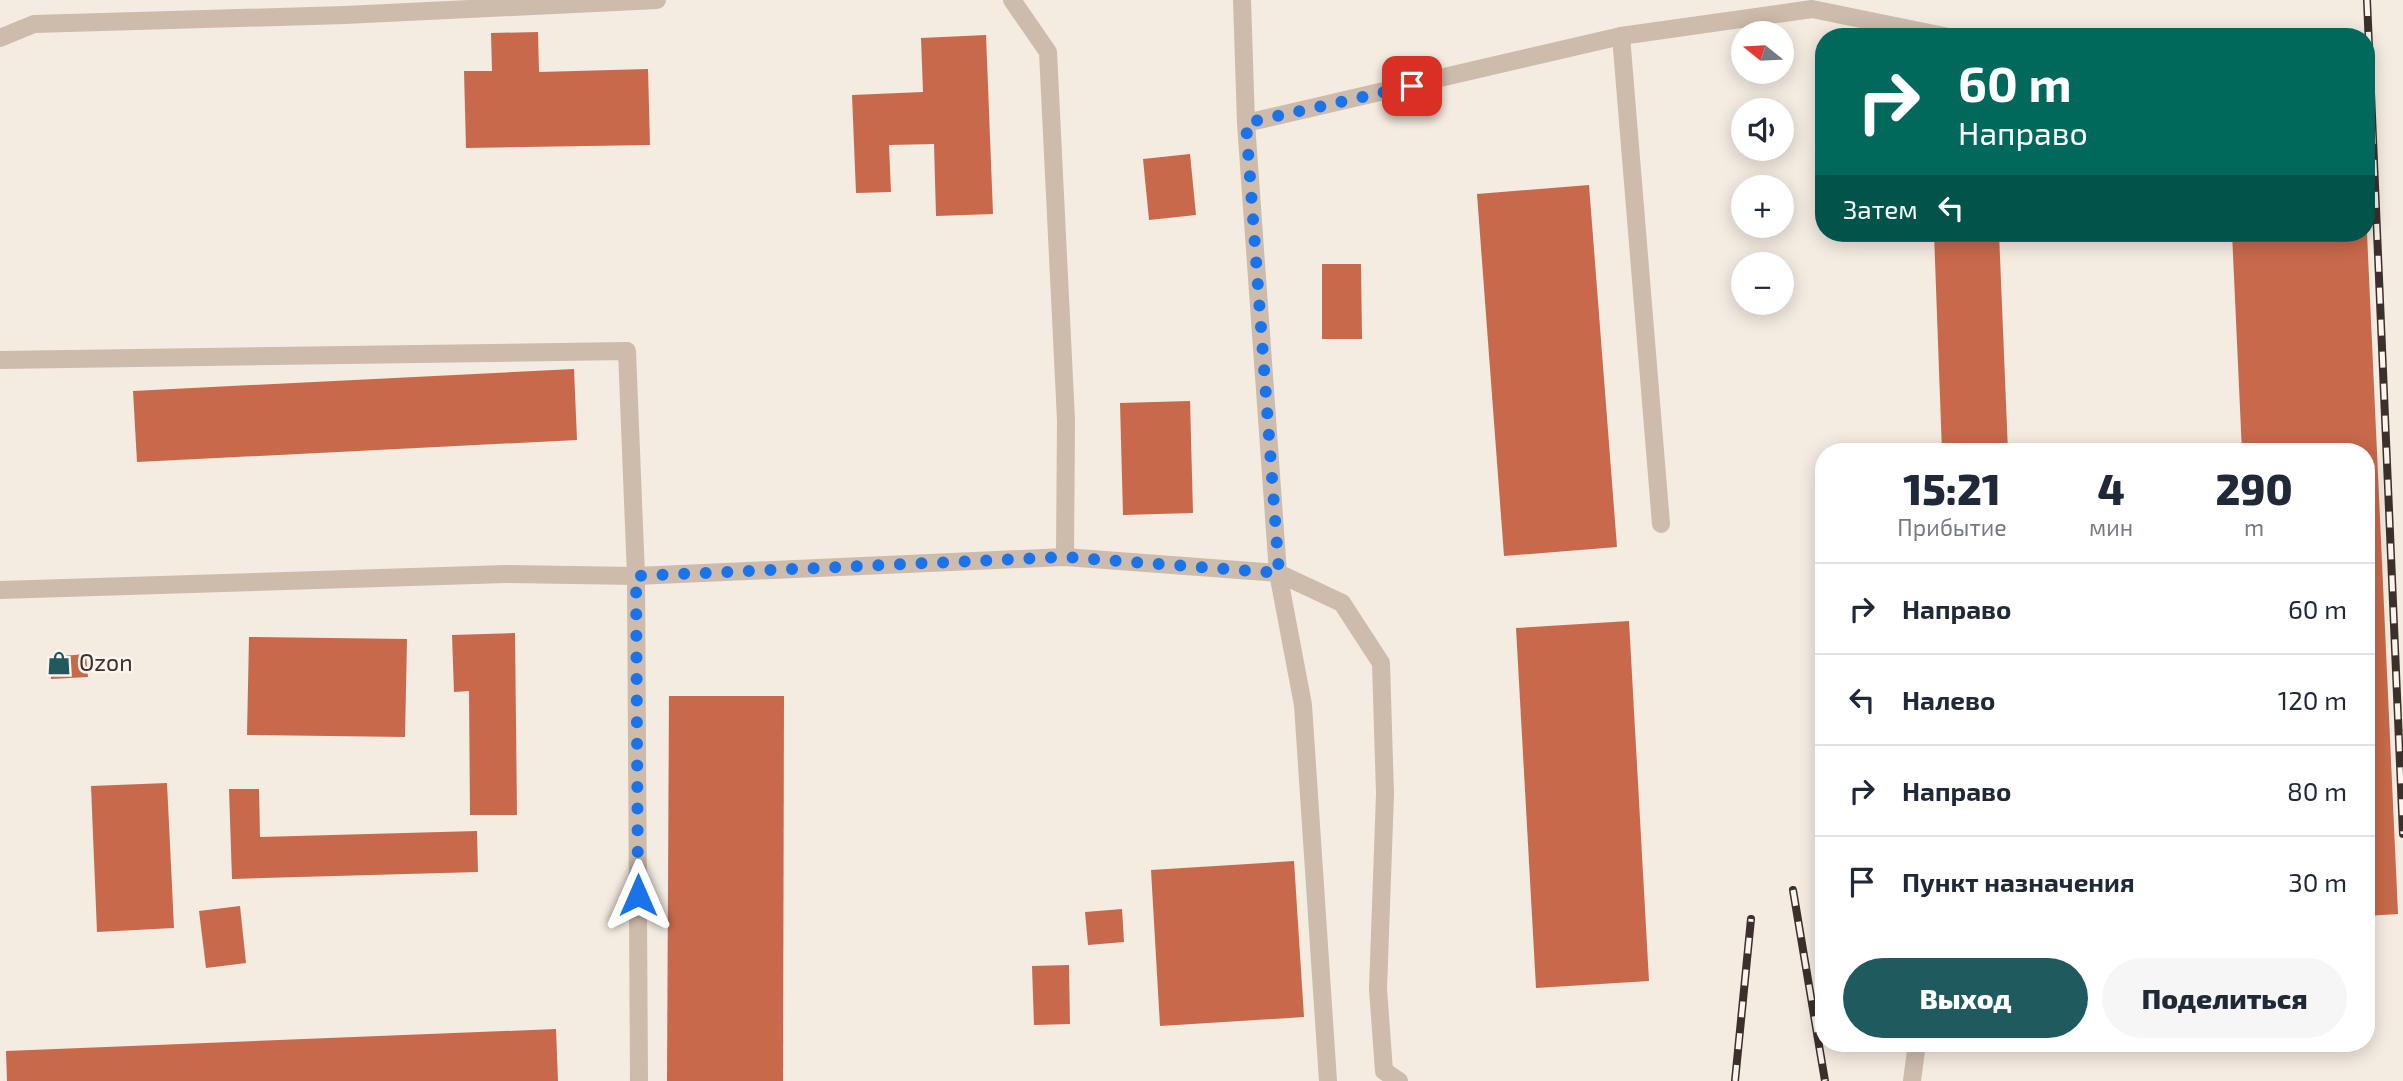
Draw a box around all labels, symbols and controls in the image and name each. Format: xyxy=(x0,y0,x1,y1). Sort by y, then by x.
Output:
north arrow xyxy=(1731,21,1794,84)
map controls xyxy=(1731,21,1794,315)
text: 60 m xyxy=(1958,53,2072,112)
pin xyxy=(1382,56,1442,116)
icon: right xyxy=(1843,56,1934,147)
icon: arrive xyxy=(1393,67,1431,105)
button: sound xyxy=(1731,98,1794,161)
text: Направо xyxy=(1958,113,2088,151)
button: + xyxy=(1731,175,1794,238)
icon: left xyxy=(1932,189,1970,227)
text: Затем xyxy=(1843,193,1918,224)
button: − xyxy=(1731,252,1794,315)
text: 15:21 xyxy=(1903,463,2001,513)
text: 4 xyxy=(2097,463,2125,513)
text: 290 xyxy=(2215,463,2293,513)
text: Прибытие xyxy=(1897,513,2007,541)
text: мин xyxy=(2089,513,2133,541)
text: m xyxy=(2244,513,2264,541)
icon: right xyxy=(1843,590,1881,628)
text: Направо xyxy=(1902,593,2011,624)
text: 60 m xyxy=(2288,593,2347,624)
place label: Ozon xyxy=(79,648,133,676)
shop icon: Ozon xyxy=(45,649,73,677)
icon: left xyxy=(1843,681,1881,719)
text: Налево xyxy=(1902,684,1995,715)
text: 120 m xyxy=(2278,684,2347,715)
icon: right xyxy=(1843,772,1881,810)
text: Направо xyxy=(1902,775,2011,806)
text: 80 m xyxy=(2287,775,2347,806)
position arrow xyxy=(601,858,675,932)
icon: arrive xyxy=(1843,863,1881,901)
text: Пункт назначения xyxy=(1902,866,2135,897)
text: 30 m xyxy=(2288,866,2347,897)
button: Выход xyxy=(1843,958,2088,1038)
button: Поделиться xyxy=(2102,958,2347,1038)

